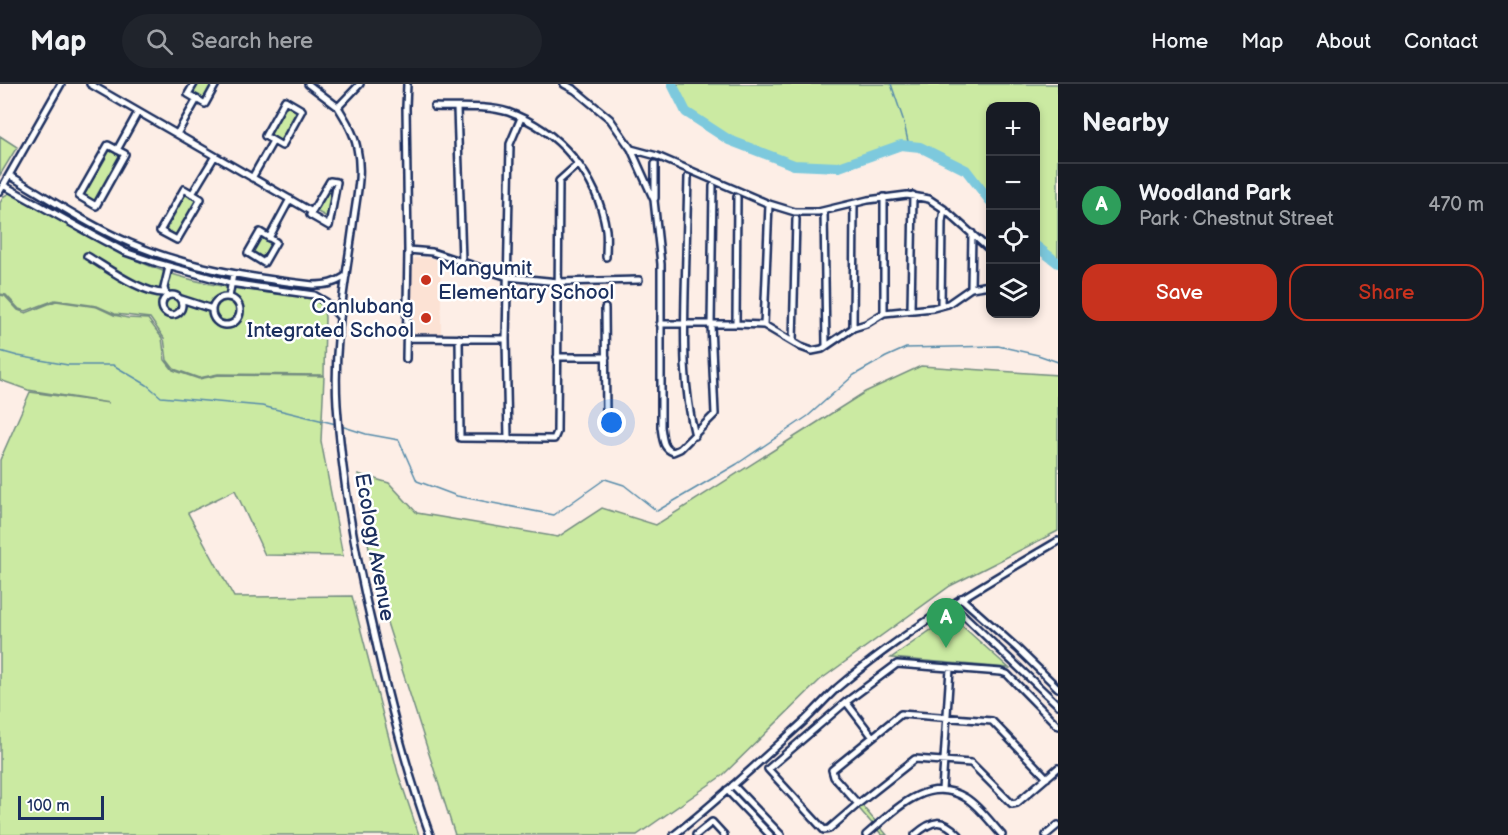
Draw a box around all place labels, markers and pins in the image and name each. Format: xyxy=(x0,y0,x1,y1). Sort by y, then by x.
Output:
place label: Mangumit Elementary School xyxy=(438,256,614,305)
marker: Mangumit Elementary School xyxy=(419,273,433,287)
place label: Canlubang Integrated School xyxy=(247,294,414,343)
marker: Canlubang Integrated School xyxy=(419,311,433,325)
pin: A xyxy=(926,598,966,648)

